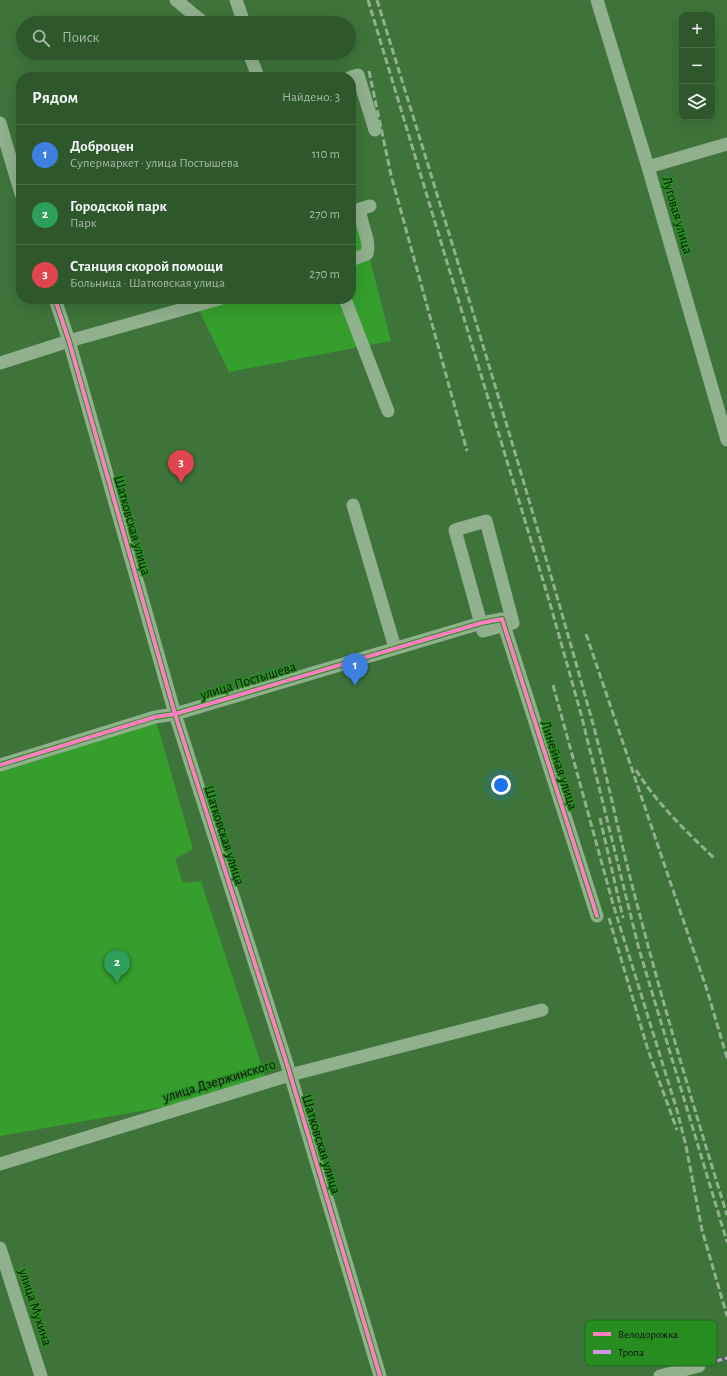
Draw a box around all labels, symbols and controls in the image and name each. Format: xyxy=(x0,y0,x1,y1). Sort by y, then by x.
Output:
map controls xyxy=(679,12,715,120)
button: + xyxy=(679,12,715,48)
search box xyxy=(16,16,356,60)
icon: search xyxy=(30,27,52,49)
text: Поиск xyxy=(62,30,100,45)
button: − xyxy=(679,48,715,84)
button: layers xyxy=(679,84,715,120)
text: Рядом xyxy=(32,89,78,106)
text: Найдено: 3 xyxy=(282,91,340,104)
text: Доброцен xyxy=(70,139,134,154)
text: 1 xyxy=(43,148,47,161)
text: 110 m xyxy=(312,148,340,161)
text: Супермаркет · улица Постышева xyxy=(70,157,239,170)
street label: Луговая улица xyxy=(659,175,695,256)
text: Городской парк xyxy=(70,199,167,214)
text: 2 xyxy=(42,208,48,221)
text: 270 m xyxy=(309,208,340,221)
text: Парк xyxy=(70,217,97,230)
text: Станция скорой помощи xyxy=(70,259,223,274)
text: 3 xyxy=(42,268,48,281)
text: 270 m xyxy=(309,268,340,281)
text: Больница · Шатковская улица xyxy=(70,277,225,290)
pin: 3 xyxy=(168,450,194,483)
street label: Шатковская улица xyxy=(111,474,153,577)
pin: 1 xyxy=(342,653,368,686)
street label: улица Постышева xyxy=(198,659,299,703)
street label: Линейная улица xyxy=(538,719,580,812)
your location xyxy=(491,775,511,795)
street label: Шатковская улица xyxy=(201,784,247,887)
pin: 2 xyxy=(104,950,130,983)
street label: улица Дзержинского xyxy=(160,1057,278,1105)
street label: Шатковская улица xyxy=(299,1093,343,1196)
street label: улица Мухина xyxy=(16,1266,54,1348)
legend xyxy=(585,1320,717,1366)
text: Велодорожка xyxy=(618,1329,678,1340)
text: Тропа xyxy=(618,1347,644,1358)

